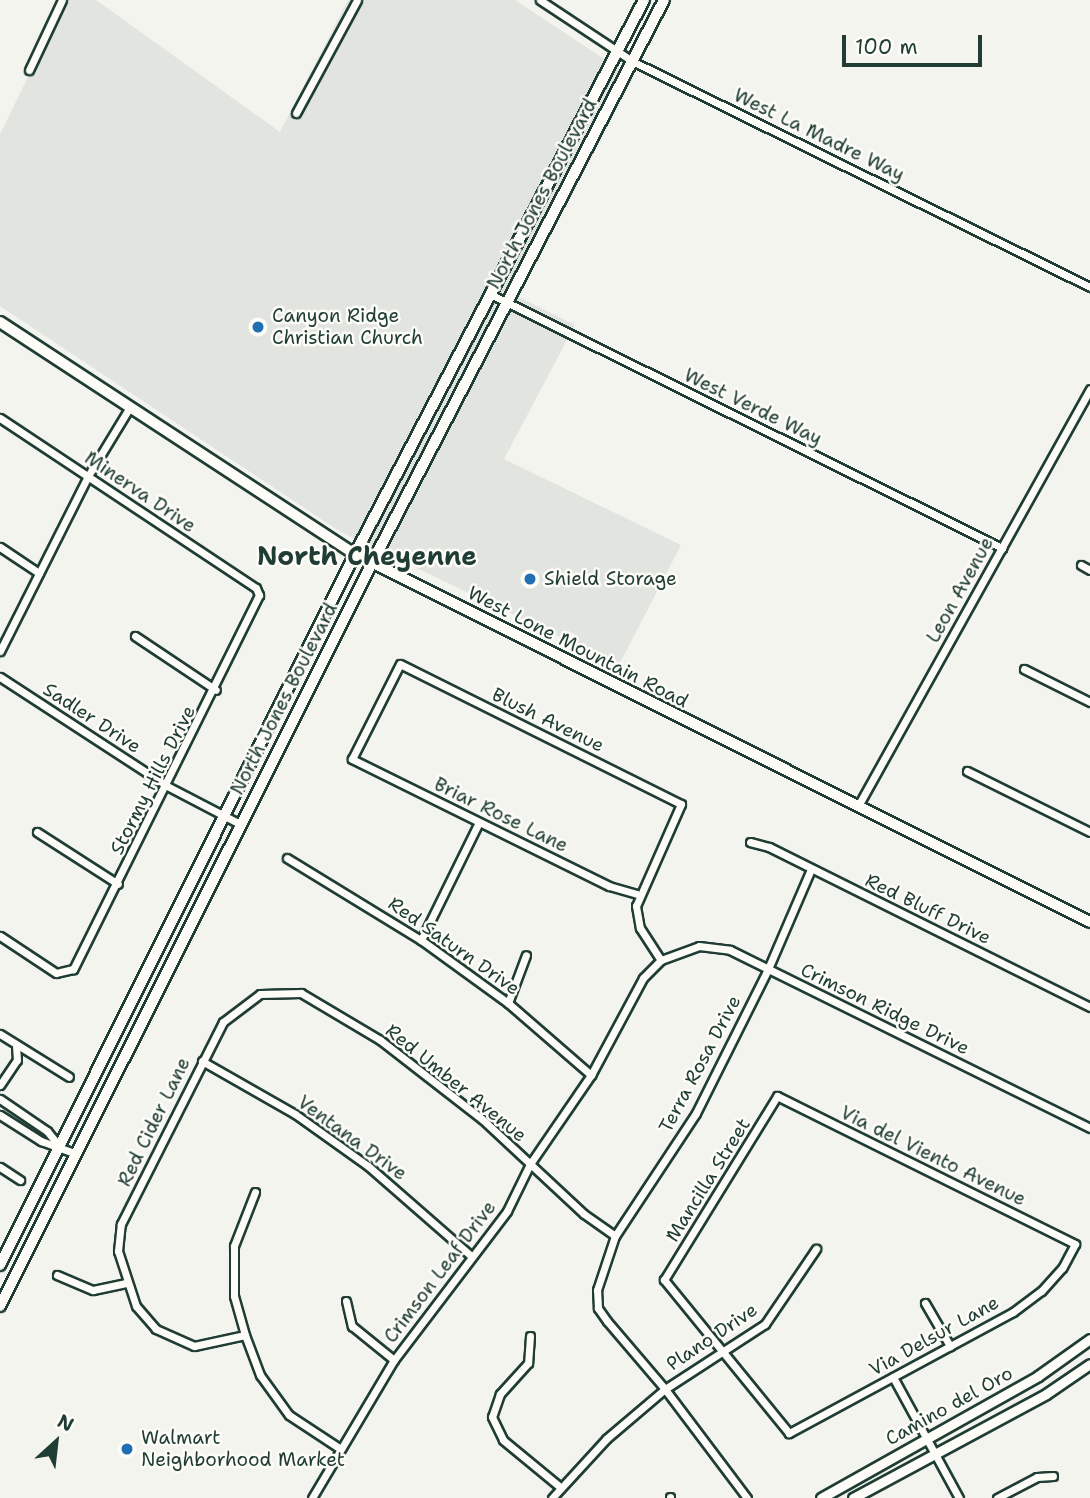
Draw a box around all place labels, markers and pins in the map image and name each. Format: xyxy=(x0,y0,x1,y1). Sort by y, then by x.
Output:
place label: Canyon Ridge Christian Church xyxy=(272,305,423,349)
marker: Canyon Ridge Christian Church xyxy=(250,319,266,335)
place label: Shield Storage xyxy=(544,568,677,590)
marker: Shield Storage xyxy=(522,571,538,587)
place label: Walmart Neighborhood Market xyxy=(141,1427,345,1471)
marker: Walmart Neighborhood Market xyxy=(119,1441,135,1457)

